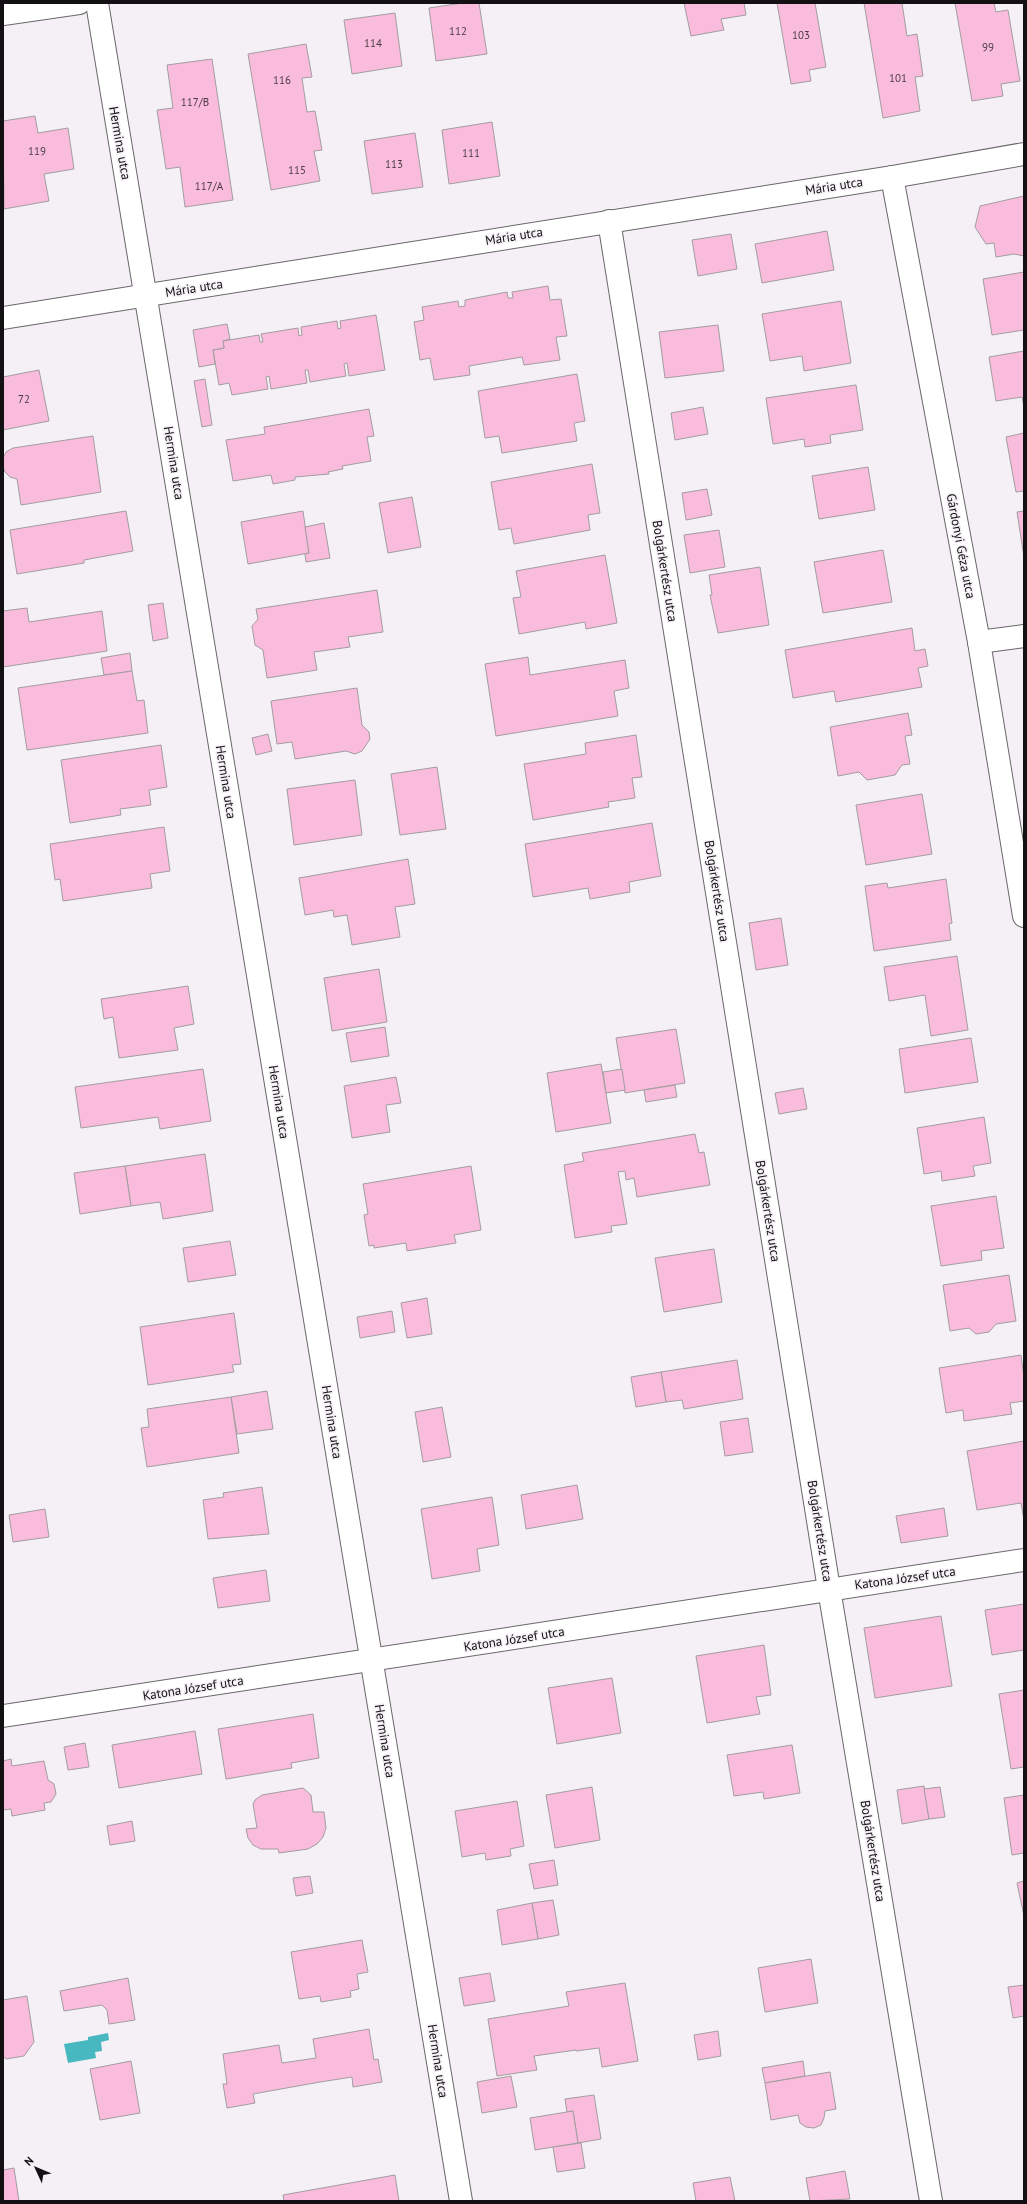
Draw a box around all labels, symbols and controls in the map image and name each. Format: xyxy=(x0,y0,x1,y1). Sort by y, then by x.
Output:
house number: 112 xyxy=(449,24,467,38)
house number: 103 xyxy=(792,28,810,42)
house number: 114 xyxy=(364,36,382,50)
house number: 99 xyxy=(982,40,994,54)
house number: 101 xyxy=(889,71,907,85)
house number: 116 xyxy=(273,73,291,87)
house number: 117/B xyxy=(181,95,209,109)
street label: Hermina utca xyxy=(105,105,135,181)
house number: 119 xyxy=(28,144,46,158)
house number: 111 xyxy=(462,146,480,160)
house number: 113 xyxy=(385,157,403,171)
house number: 115 xyxy=(288,163,306,177)
street label: Mária utca xyxy=(804,173,864,199)
house number: 117/A xyxy=(195,179,224,193)
street label: Mária utca xyxy=(484,223,544,249)
street label: Mária utca xyxy=(164,275,224,301)
house number: 72 xyxy=(18,392,30,406)
street label: Hermina utca xyxy=(160,425,188,501)
street label: Gárdonyi Géza utca xyxy=(942,492,980,600)
street label: Bolgárkertész utca xyxy=(649,519,681,623)
street label: Hermina utca xyxy=(212,744,240,820)
street label: Bolgárkertész utca xyxy=(701,839,733,943)
street label: Hermina utca xyxy=(265,1064,293,1140)
street label: Bolgárkertész utca xyxy=(752,1159,784,1263)
street label: Hermina utca xyxy=(318,1384,346,1460)
street label: Bolgárkertész utca xyxy=(804,1479,836,1583)
street label: Katona József utca xyxy=(853,1562,957,1594)
street label: Katona József utca xyxy=(462,1623,566,1655)
street label: Katona József utca xyxy=(141,1672,245,1704)
street label: Hermina utca xyxy=(371,1703,399,1779)
street label: Bolgárkertész utca xyxy=(857,1799,889,1903)
street label: Hermina utca xyxy=(424,2023,452,2099)
north arrow xyxy=(16,2148,56,2188)
text: N xyxy=(21,2154,36,2169)

